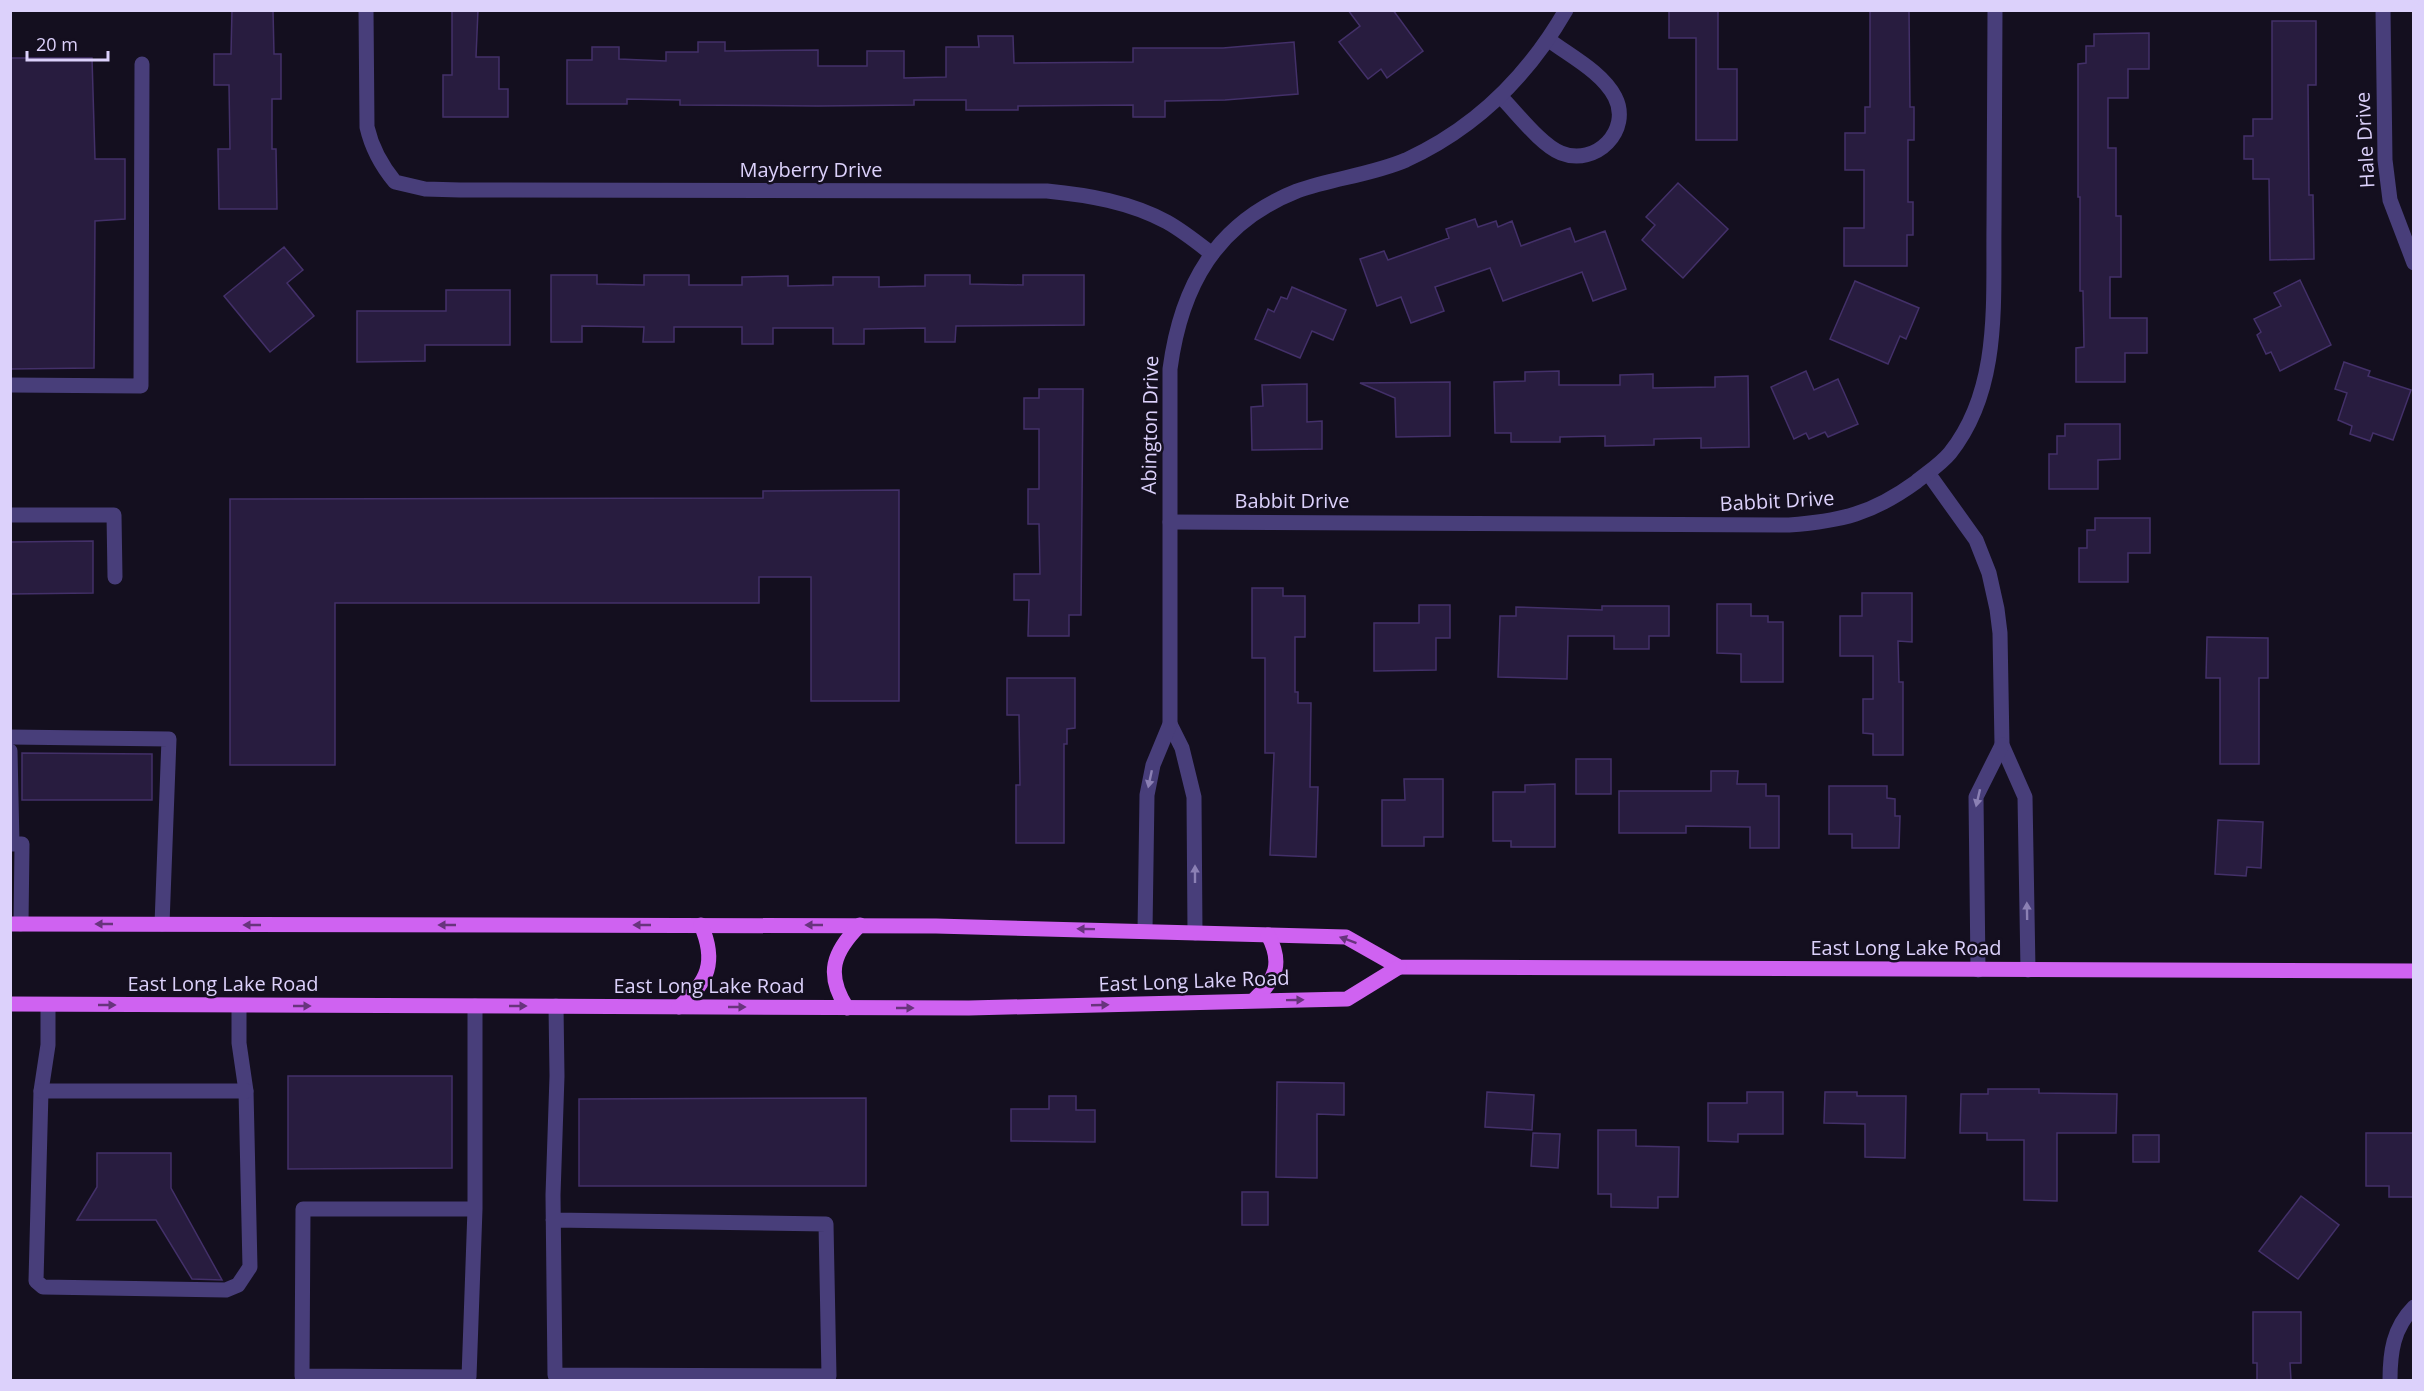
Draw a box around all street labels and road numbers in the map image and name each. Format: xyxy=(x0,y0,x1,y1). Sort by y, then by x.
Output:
street label: Hale Drive xyxy=(2348,91,2381,189)
street label: Mayberry Drive xyxy=(739,156,883,183)
street label: Abington Drive xyxy=(1135,355,1164,495)
street label: Babbit Drive xyxy=(1719,484,1835,517)
street label: Babbit Drive xyxy=(1235,487,1349,514)
street label: East Long Lake Road xyxy=(1810,934,2002,961)
street label: East Long Lake Road xyxy=(1098,964,1290,997)
street label: East Long Lake Road xyxy=(127,970,319,997)
street label: East Long Lake Road xyxy=(613,972,805,999)

